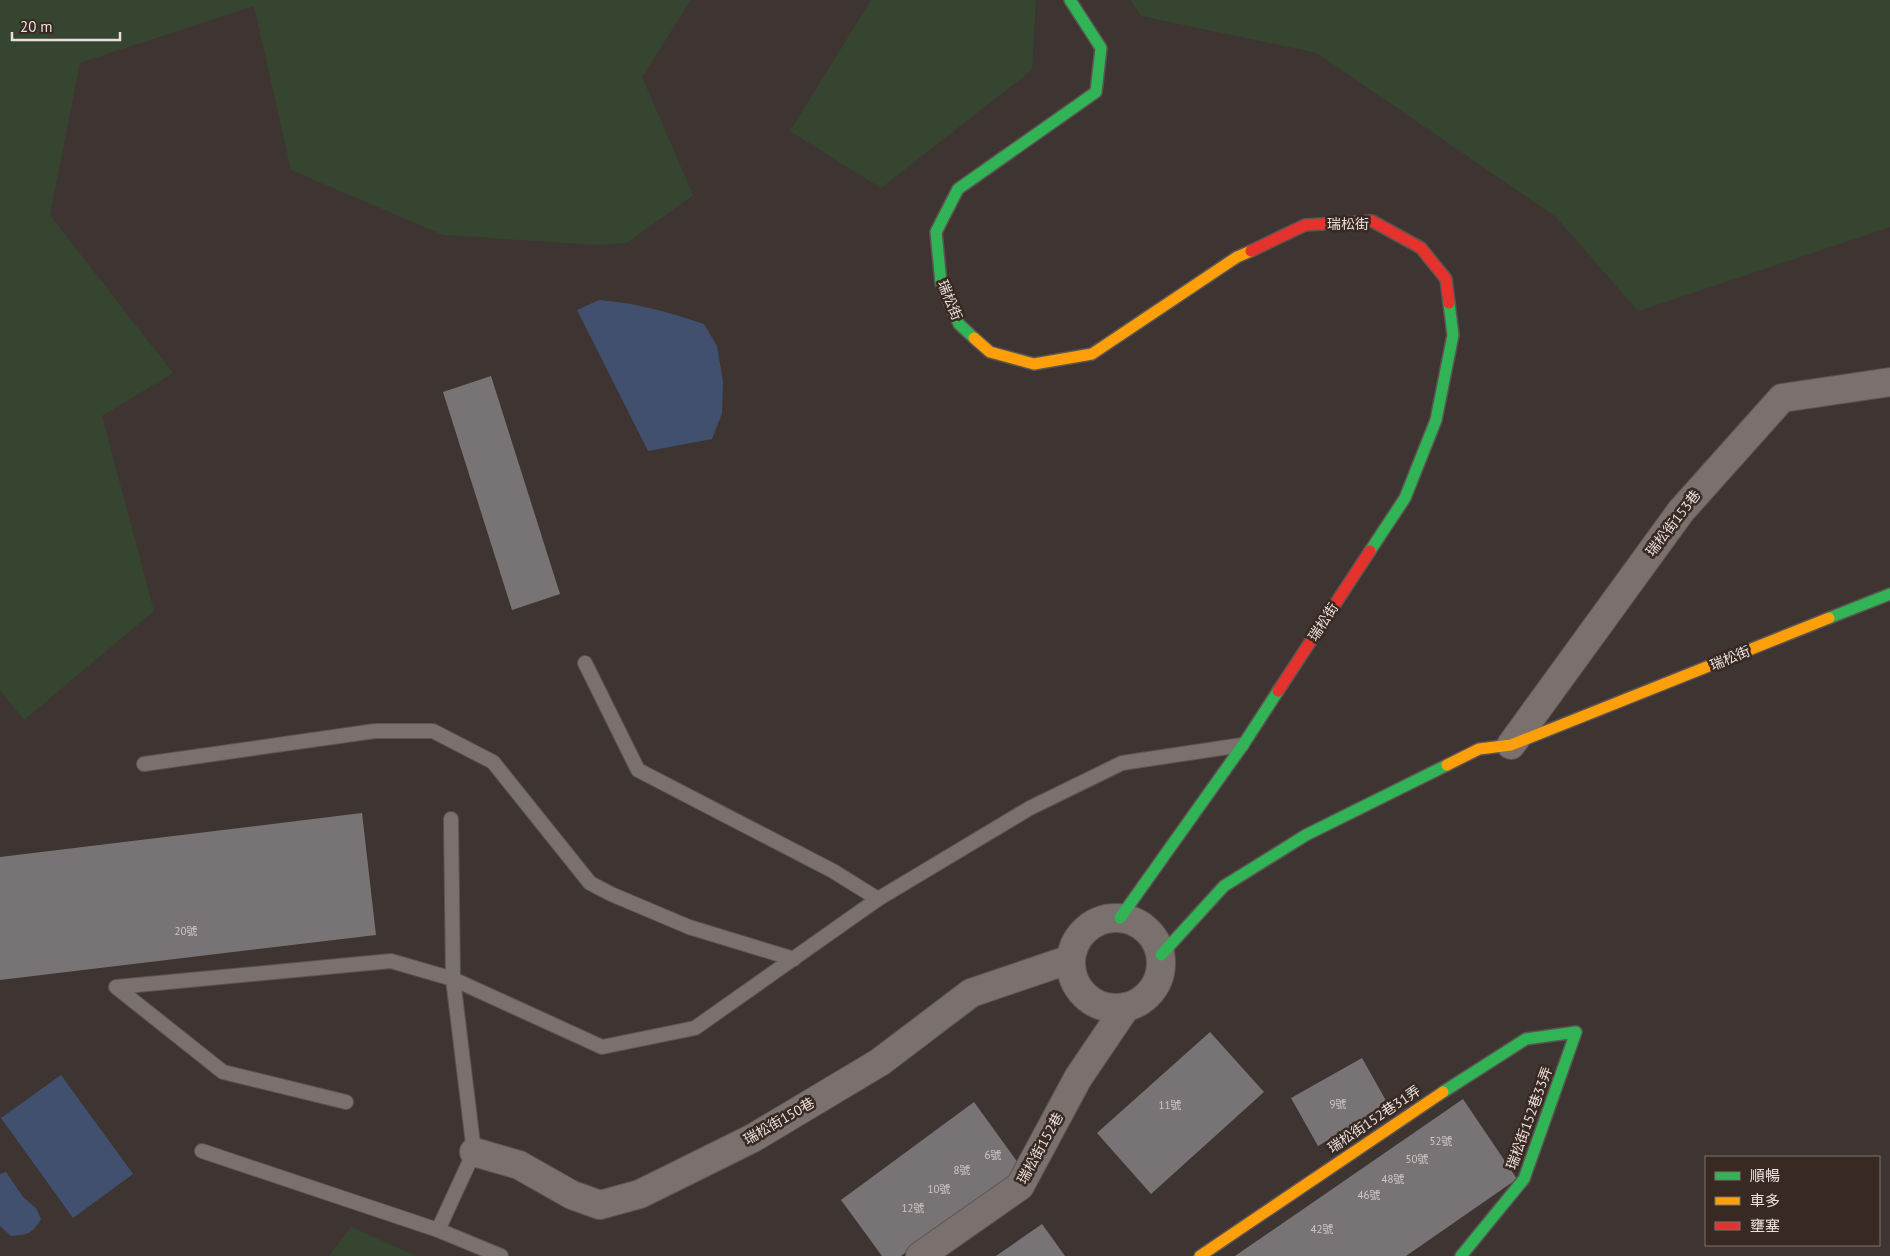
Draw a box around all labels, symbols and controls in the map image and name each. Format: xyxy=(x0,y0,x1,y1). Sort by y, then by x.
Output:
scale bar xyxy=(12,10,120,42)
text: 20 m xyxy=(20,17,53,36)
street label: 瑞松街 xyxy=(1327,215,1369,233)
street label: 瑞松街 xyxy=(934,277,966,323)
street label: 瑞松街153巷 xyxy=(1642,486,1704,560)
street label: 瑞松街 xyxy=(1304,599,1342,645)
street label: 瑞松街 xyxy=(1707,642,1753,674)
house number: 20號 xyxy=(175,924,198,938)
street label: 瑞松街152巷33弄 xyxy=(1502,1064,1556,1172)
street label: 瑞松街152巷31弄 xyxy=(1324,1081,1424,1157)
street label: 瑞松街150巷 xyxy=(740,1093,818,1149)
house number: 9號 xyxy=(1330,1097,1347,1111)
house number: 11號 xyxy=(1159,1098,1182,1112)
street label: 瑞松街152巷 xyxy=(1013,1109,1067,1187)
house number: 52號 xyxy=(1430,1134,1453,1148)
house number: 6號 xyxy=(985,1148,1002,1162)
house number: 50號 xyxy=(1406,1152,1429,1166)
legend xyxy=(1705,1156,1880,1246)
house number: 8號 xyxy=(954,1163,971,1177)
text: 順暢 xyxy=(1750,1166,1780,1185)
house number: 48號 xyxy=(1382,1172,1405,1186)
house number: 10號 xyxy=(928,1182,951,1196)
house number: 46號 xyxy=(1358,1188,1381,1202)
text: 車多 xyxy=(1750,1191,1780,1210)
house number: 12號 xyxy=(902,1201,925,1215)
text: 壅塞 xyxy=(1750,1216,1780,1235)
house number: 42號 xyxy=(1311,1222,1334,1236)

